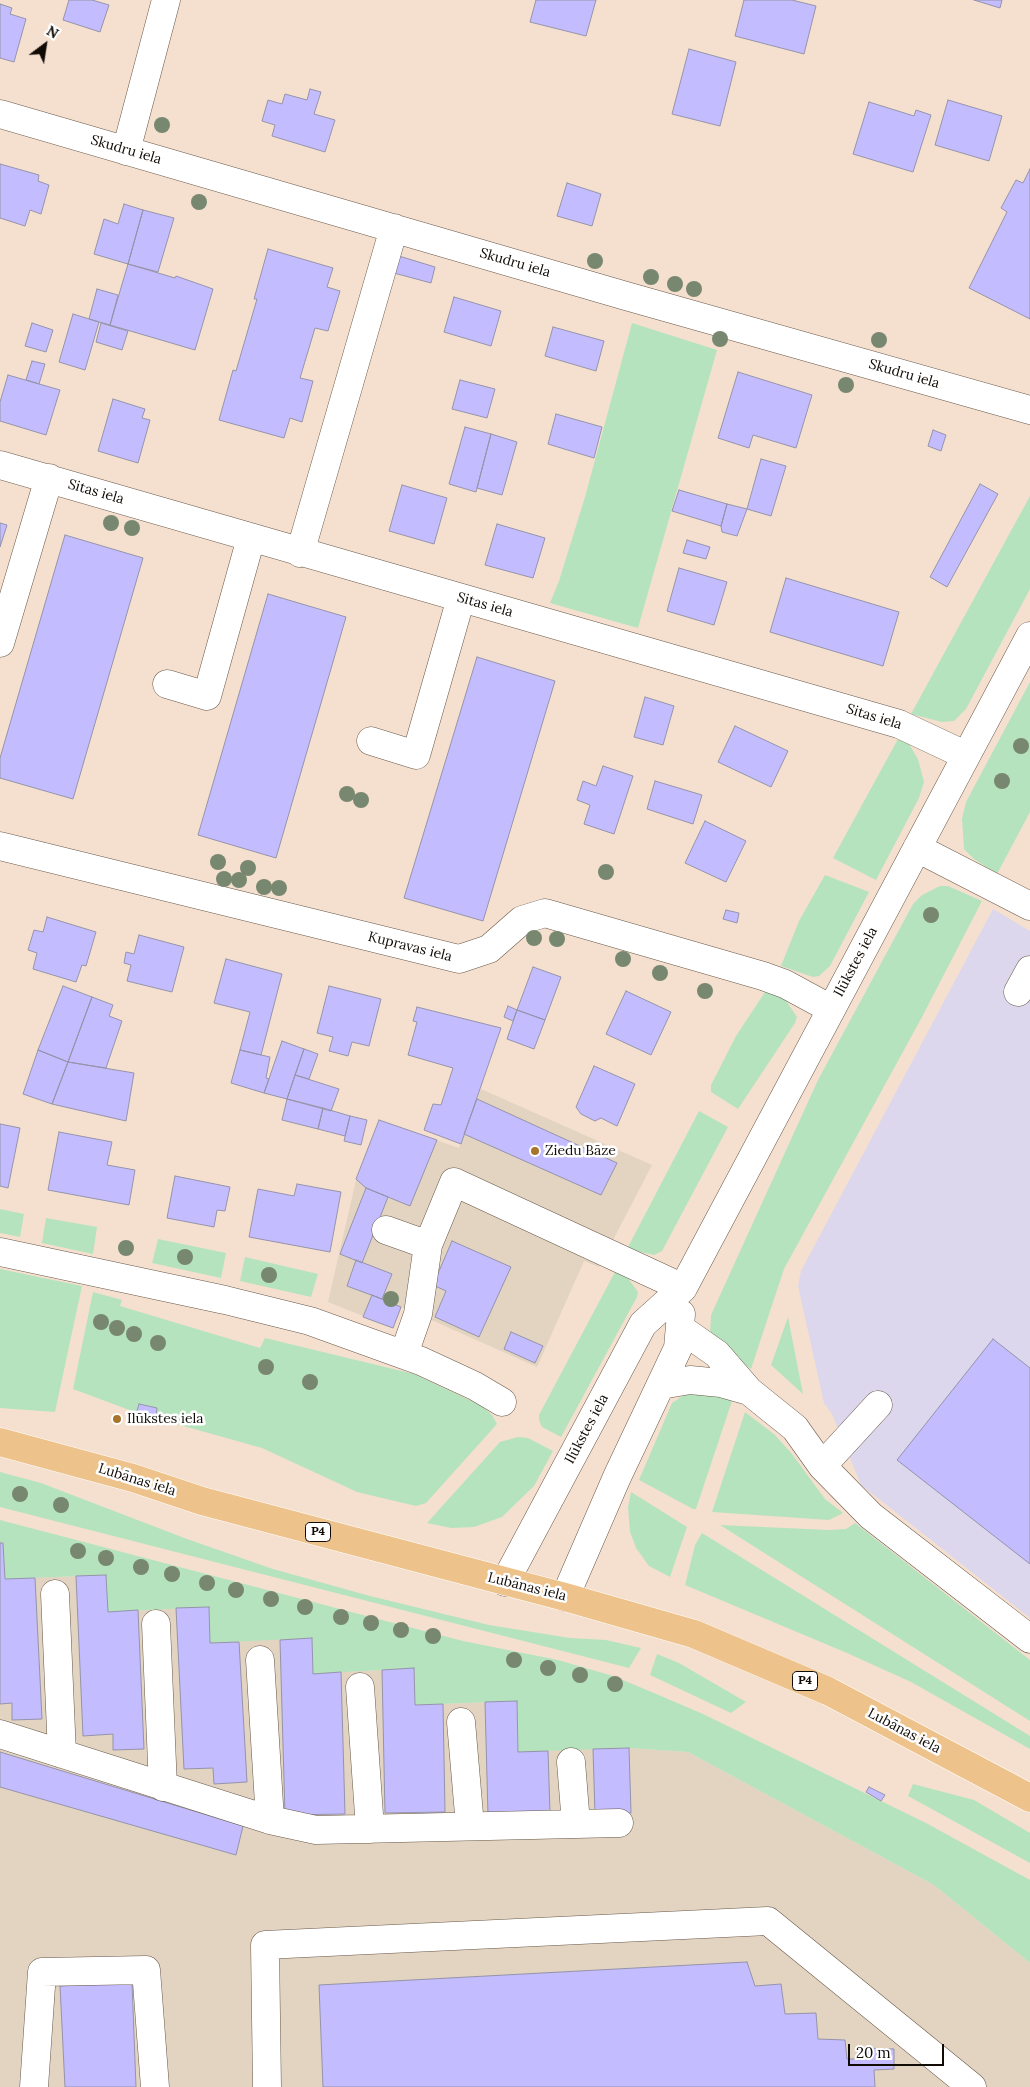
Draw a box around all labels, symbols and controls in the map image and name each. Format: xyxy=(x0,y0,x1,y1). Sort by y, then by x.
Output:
north arrow xyxy=(20,20,70,70)
text: N xyxy=(43,22,62,43)
street label: Skudru iela xyxy=(89,132,163,168)
street label: Skudru iela xyxy=(478,245,552,281)
street label: Skudru iela xyxy=(867,356,941,392)
street label: Sitas iela xyxy=(66,476,126,508)
street label: Sitas iela xyxy=(455,589,515,621)
street label: Sitas iela xyxy=(844,701,904,733)
street label: Ilūkstes iela xyxy=(831,924,881,1000)
street label: Kupravas iela xyxy=(366,928,454,966)
place label: Ziedu Bāze xyxy=(545,1143,616,1159)
marker: Ziedu Bāze xyxy=(529,1145,541,1157)
street label: Ilūkstes iela xyxy=(562,1391,612,1467)
place label: Ilūkstes iela xyxy=(127,1411,204,1427)
marker: Ilūkstes iela xyxy=(111,1413,123,1425)
street label: Lubānas iela xyxy=(96,1460,178,1500)
road number: P4 xyxy=(306,1522,330,1541)
street label: Lubānas iela xyxy=(486,1569,568,1605)
road number: P4 xyxy=(792,1672,818,1690)
street label: Lubānas iela xyxy=(865,1705,943,1757)
scale bar xyxy=(850,2034,946,2066)
text: 20 m xyxy=(856,2043,891,2062)

